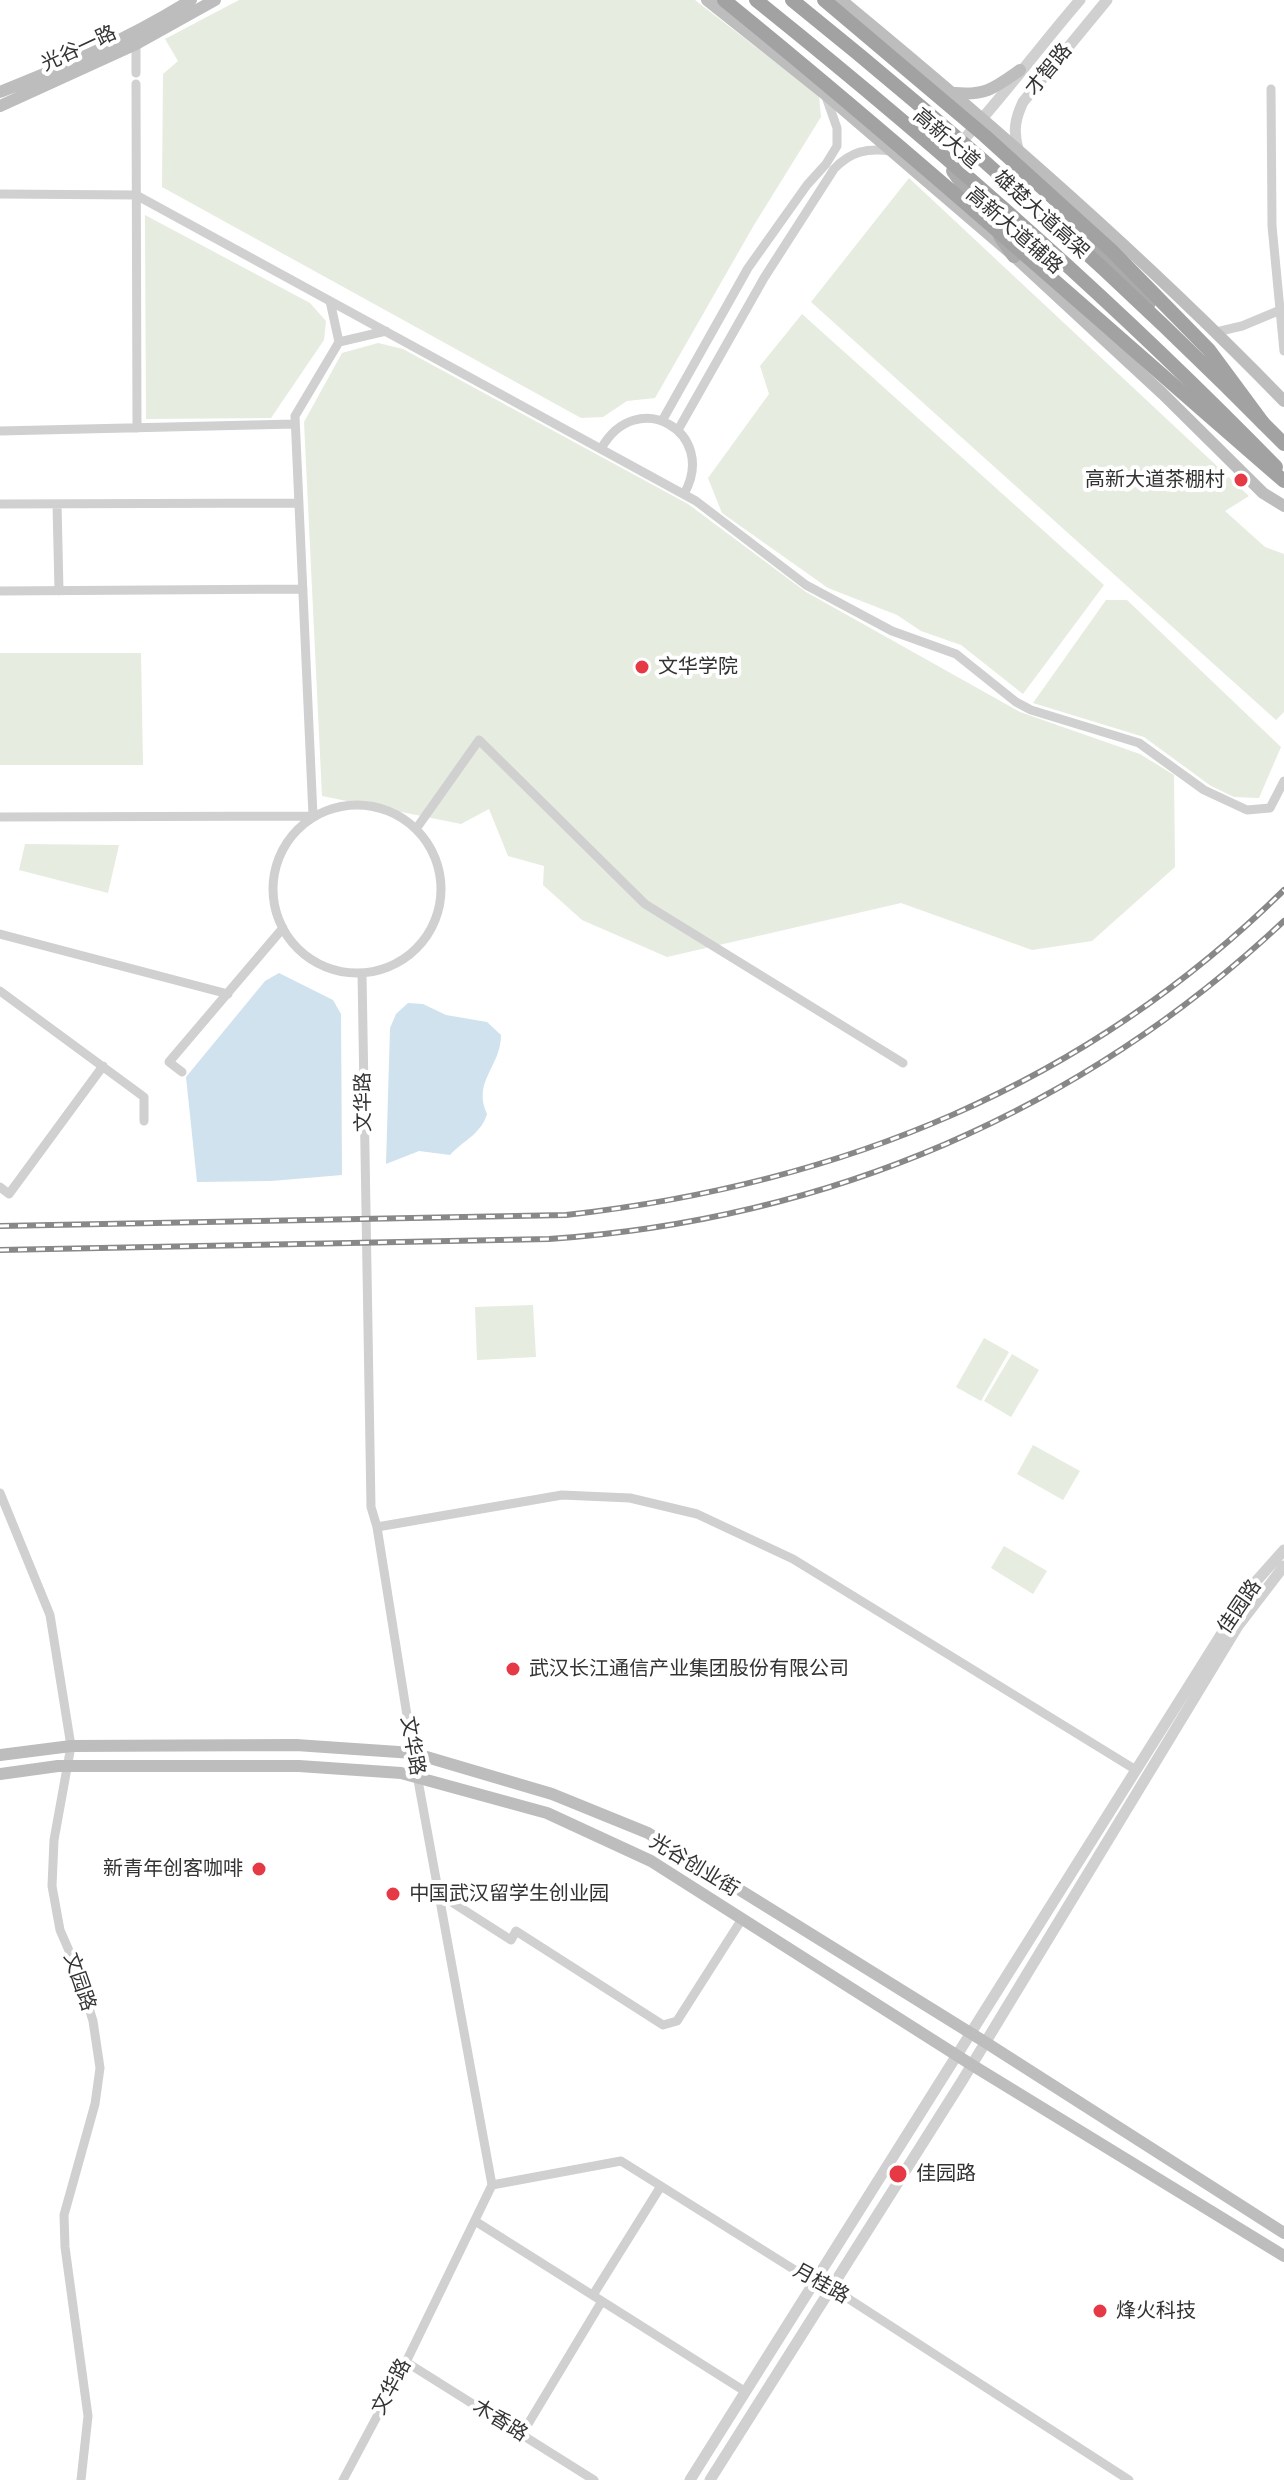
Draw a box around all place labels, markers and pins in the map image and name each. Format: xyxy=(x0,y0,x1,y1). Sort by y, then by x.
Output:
place label: 高新大道茶棚村 xyxy=(1085,468,1225,492)
marker: 高新大道茶棚村 xyxy=(1232,471,1250,489)
place label: 文华学院 xyxy=(658,655,738,679)
marker: 文华学院 xyxy=(633,658,651,676)
place label: 武汉长江通信产业集团股份有限公司 xyxy=(529,1657,849,1681)
marker: 武汉长江通信产业集团股份有限公司 xyxy=(504,1660,522,1678)
place label: 新青年创客咖啡 xyxy=(103,1857,243,1881)
marker: 新青年创客咖啡 xyxy=(250,1860,268,1878)
place label: 中国武汉留学生创业园 xyxy=(409,1882,609,1906)
marker: 中国武汉留学生创业园 xyxy=(384,1885,402,1903)
place label: 佳园路 xyxy=(916,2162,976,2186)
marker: 佳园路 xyxy=(887,2163,909,2185)
place label: 烽火科技 xyxy=(1116,2299,1196,2323)
marker: 烽火科技 xyxy=(1091,2302,1109,2320)

